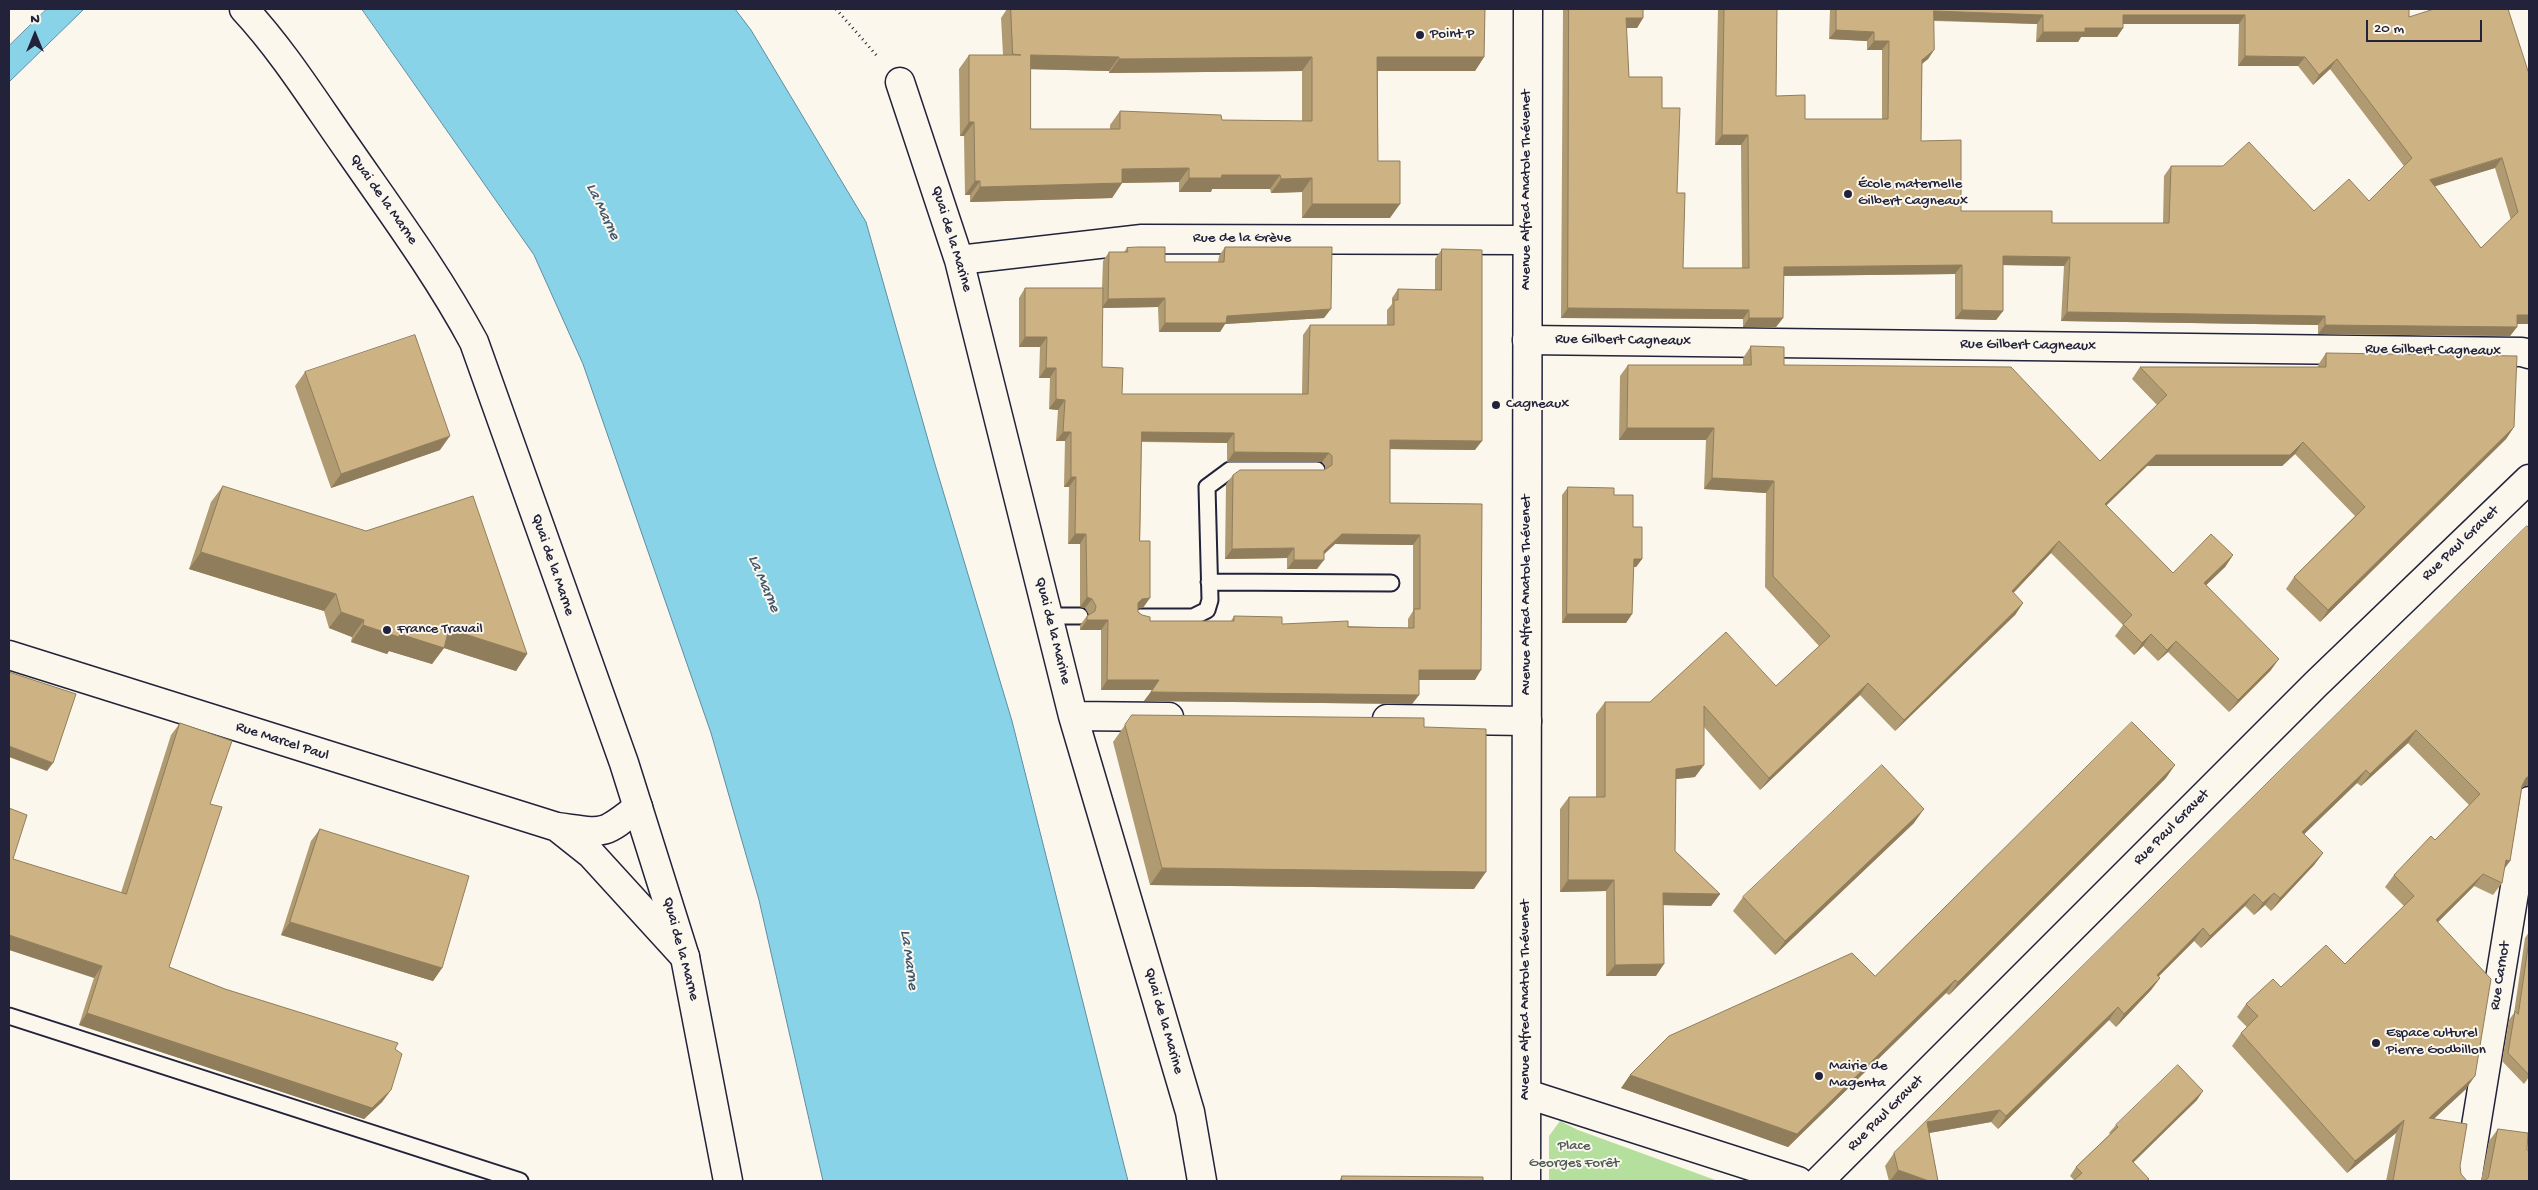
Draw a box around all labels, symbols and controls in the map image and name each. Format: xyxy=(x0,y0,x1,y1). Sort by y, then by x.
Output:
north arrow xyxy=(10,10,60,60)
scale bar xyxy=(2368,10,2484,42)
text: N xyxy=(30,11,40,28)
text: 20 m xyxy=(2374,20,2404,38)
place label: Point P xyxy=(1430,26,1474,44)
marker: Point P xyxy=(1414,29,1426,41)
street label: Avenue Alfred Anatole Thévenet xyxy=(1518,90,1536,290)
street label: Quai de la Marne xyxy=(345,151,421,249)
place label: École maternelle Gilbert Cagneaux xyxy=(1858,176,1968,211)
water label: La Marne xyxy=(581,181,623,243)
street label: Quai de la Marine xyxy=(926,184,976,294)
marker: École maternelle Gilbert Cagneaux xyxy=(1842,188,1854,200)
street label: Rue de la Grève xyxy=(1193,230,1291,248)
street label: Rue Gilbert Cagneaux xyxy=(1555,331,1691,351)
street label: Rue Gilbert Cagneaux xyxy=(1960,336,2096,356)
street label: Rue Gilbert Cagneaux xyxy=(2365,341,2501,361)
place label: Cagneaux xyxy=(1506,396,1569,414)
marker: Cagneaux xyxy=(1490,399,1502,411)
street label: Avenue Alfred Anatole Thévenet xyxy=(1518,495,1536,695)
street label: Rue Paul Gravet xyxy=(2419,503,2503,585)
street label: Quai de la Marne xyxy=(526,512,578,618)
water label: La Marne xyxy=(742,553,784,615)
street label: Quai de la Marine xyxy=(1030,576,1074,686)
place label: France Travail xyxy=(397,621,483,639)
marker: France Travail xyxy=(381,624,393,636)
street label: Rue Marcel Paul xyxy=(233,718,331,766)
street label: Rue Paul Gravet xyxy=(2130,786,2214,870)
street label: Quai de la Marne xyxy=(658,895,702,1003)
street label: Avenue Alfred Anatole Thévenet xyxy=(1517,900,1535,1100)
water label: La Marne xyxy=(894,929,922,991)
street label: Rue Carnot xyxy=(2487,941,2515,1011)
street label: Quai de la Marine xyxy=(1139,966,1187,1076)
place label: Espace culturel Pierre Godbillon xyxy=(2386,1025,2486,1060)
marker: Espace culturel Pierre Godbillon xyxy=(2370,1037,2382,1049)
place label: Mairie de Magenta xyxy=(1829,1058,1887,1093)
marker: Mairie de Magenta xyxy=(1813,1070,1825,1082)
street label: Rue Paul Gravet xyxy=(1844,1072,1928,1156)
park label: Place Georges Forêt xyxy=(1529,1138,1619,1173)

